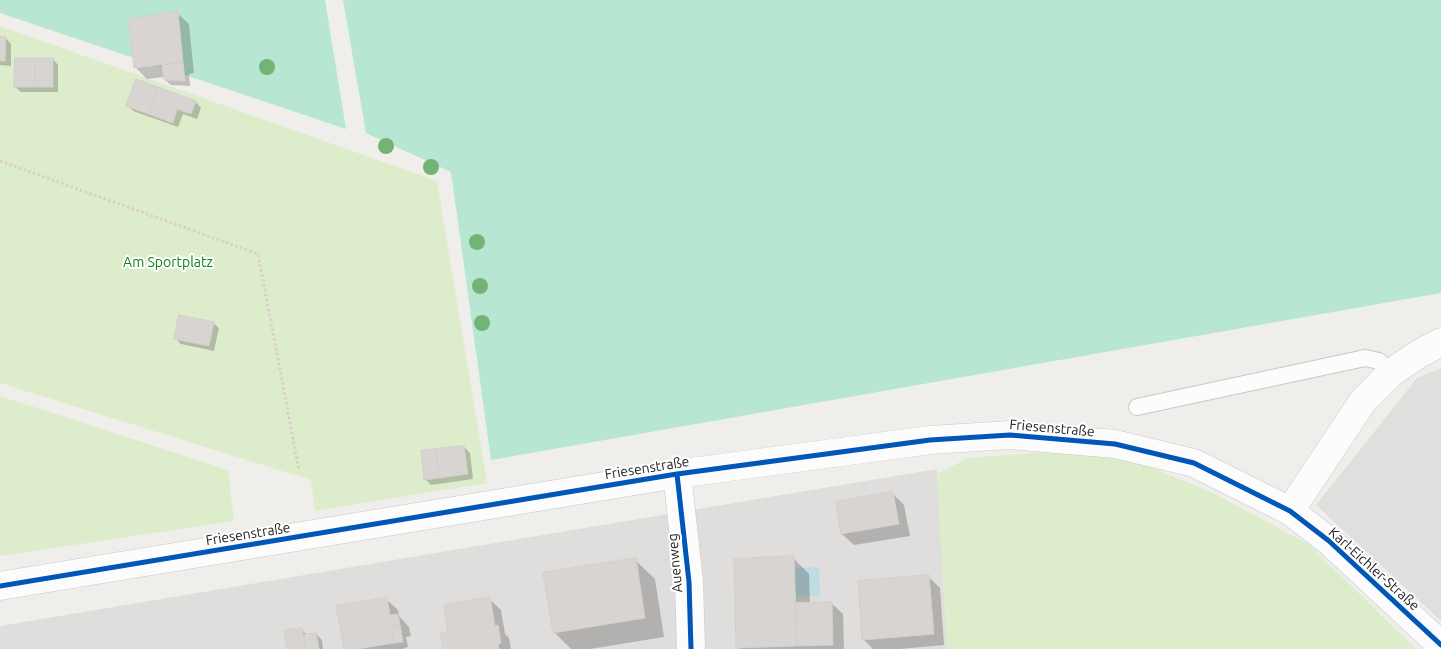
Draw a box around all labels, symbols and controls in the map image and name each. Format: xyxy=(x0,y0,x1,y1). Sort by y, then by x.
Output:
park label: Am Sportplatz xyxy=(123,254,213,270)
street label: Friesenstraße xyxy=(1009,416,1095,440)
street label: Friesenstraße xyxy=(603,453,691,483)
street label: Friesenstraße xyxy=(204,519,292,549)
street label: Karl-Eichler-Straße xyxy=(1325,524,1423,614)
street label: Auenweg xyxy=(664,533,686,593)

